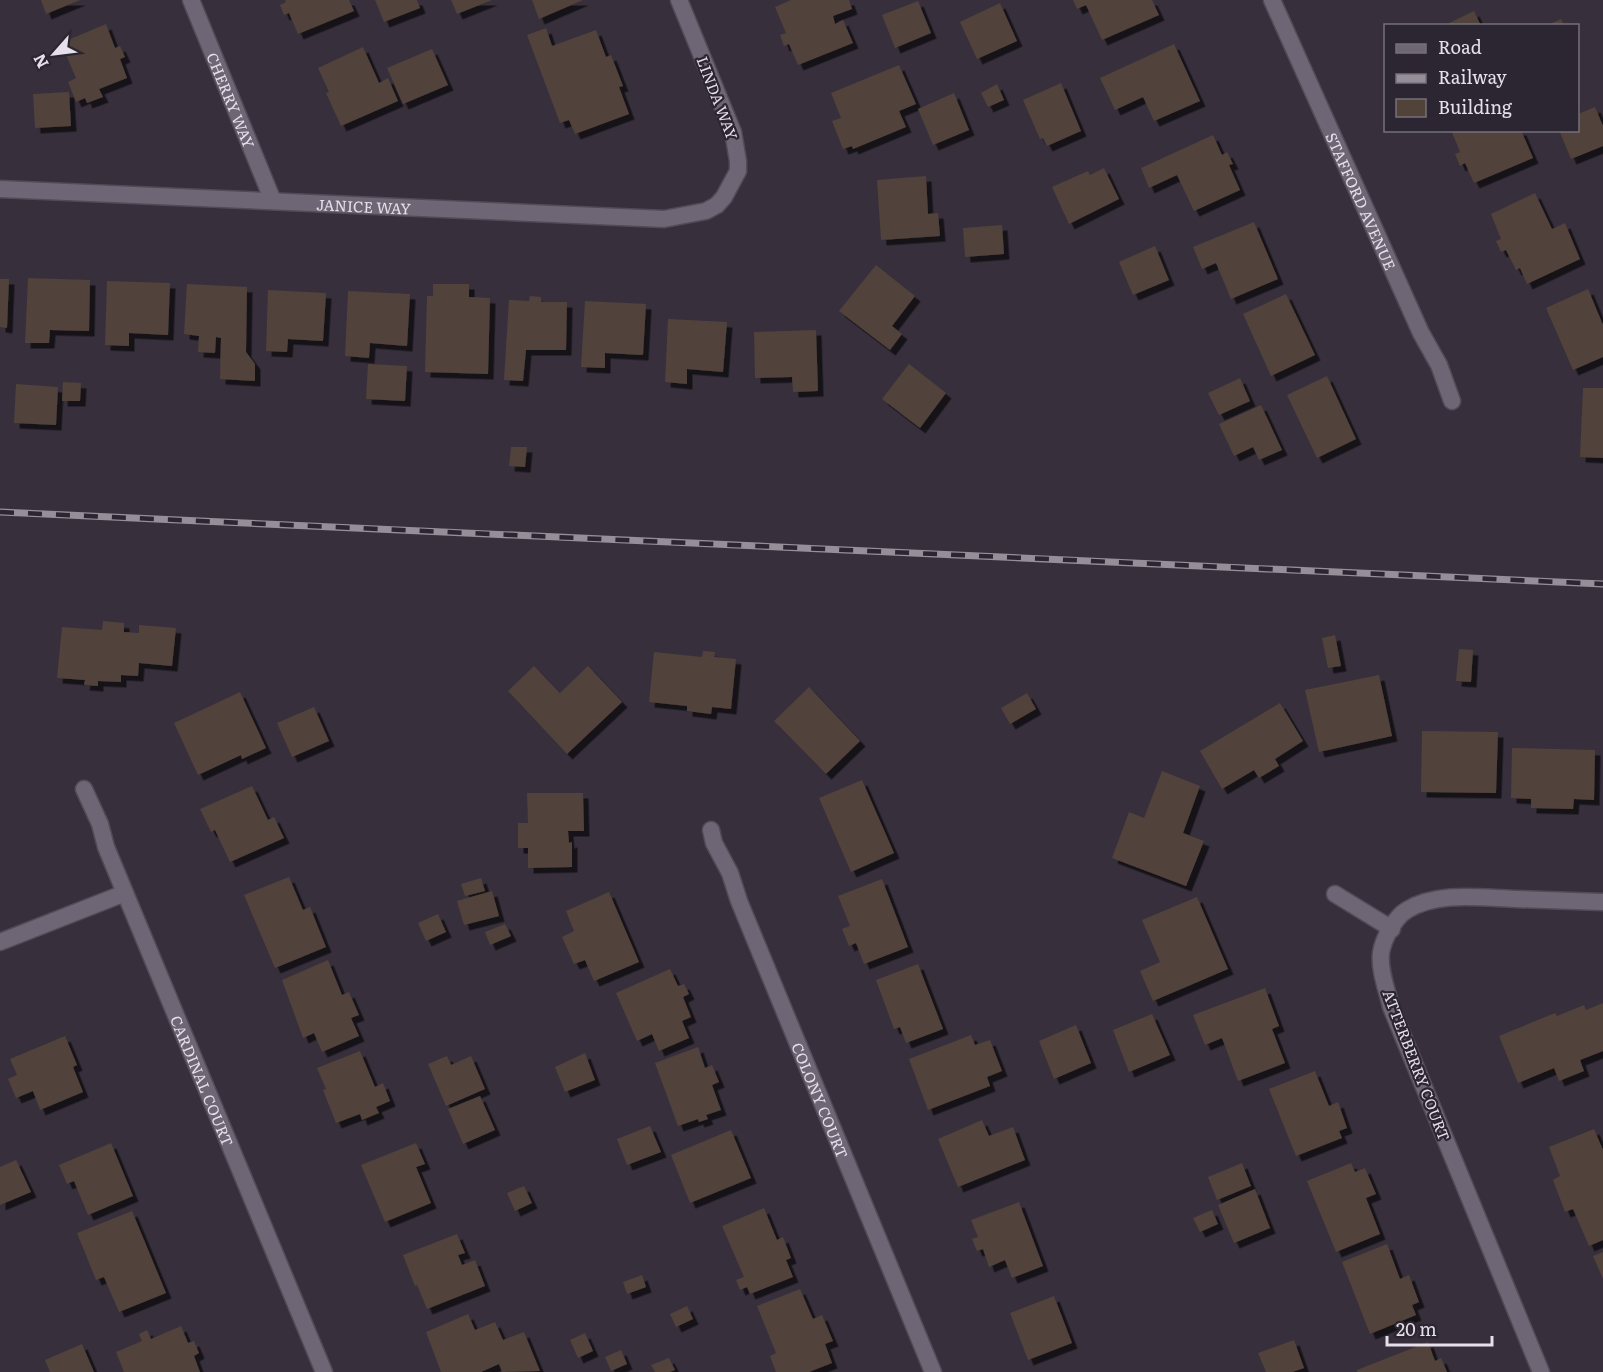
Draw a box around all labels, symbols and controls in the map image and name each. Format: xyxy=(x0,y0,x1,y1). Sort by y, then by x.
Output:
north arrow xyxy=(24,24,84,84)
legend xyxy=(1384,24,1579,132)
text: Road xyxy=(1438,33,1482,60)
street label: CHERRY WAY xyxy=(202,49,262,152)
text: N xyxy=(26,50,54,73)
street label: LINDA WAY xyxy=(692,53,745,143)
text: Railway xyxy=(1438,63,1507,90)
text: Building xyxy=(1438,93,1513,120)
street label: STAFFORD AVENUE xyxy=(1321,128,1403,273)
street label: JANICE WAY xyxy=(316,192,412,219)
street label: ATTERBERRY COURT xyxy=(1378,986,1456,1144)
street label: CARDINAL COURT xyxy=(165,1011,240,1149)
street label: COLONY COURT xyxy=(787,1039,855,1161)
scale bar xyxy=(1387,1309,1492,1347)
text: 20 m xyxy=(1396,1315,1437,1342)

